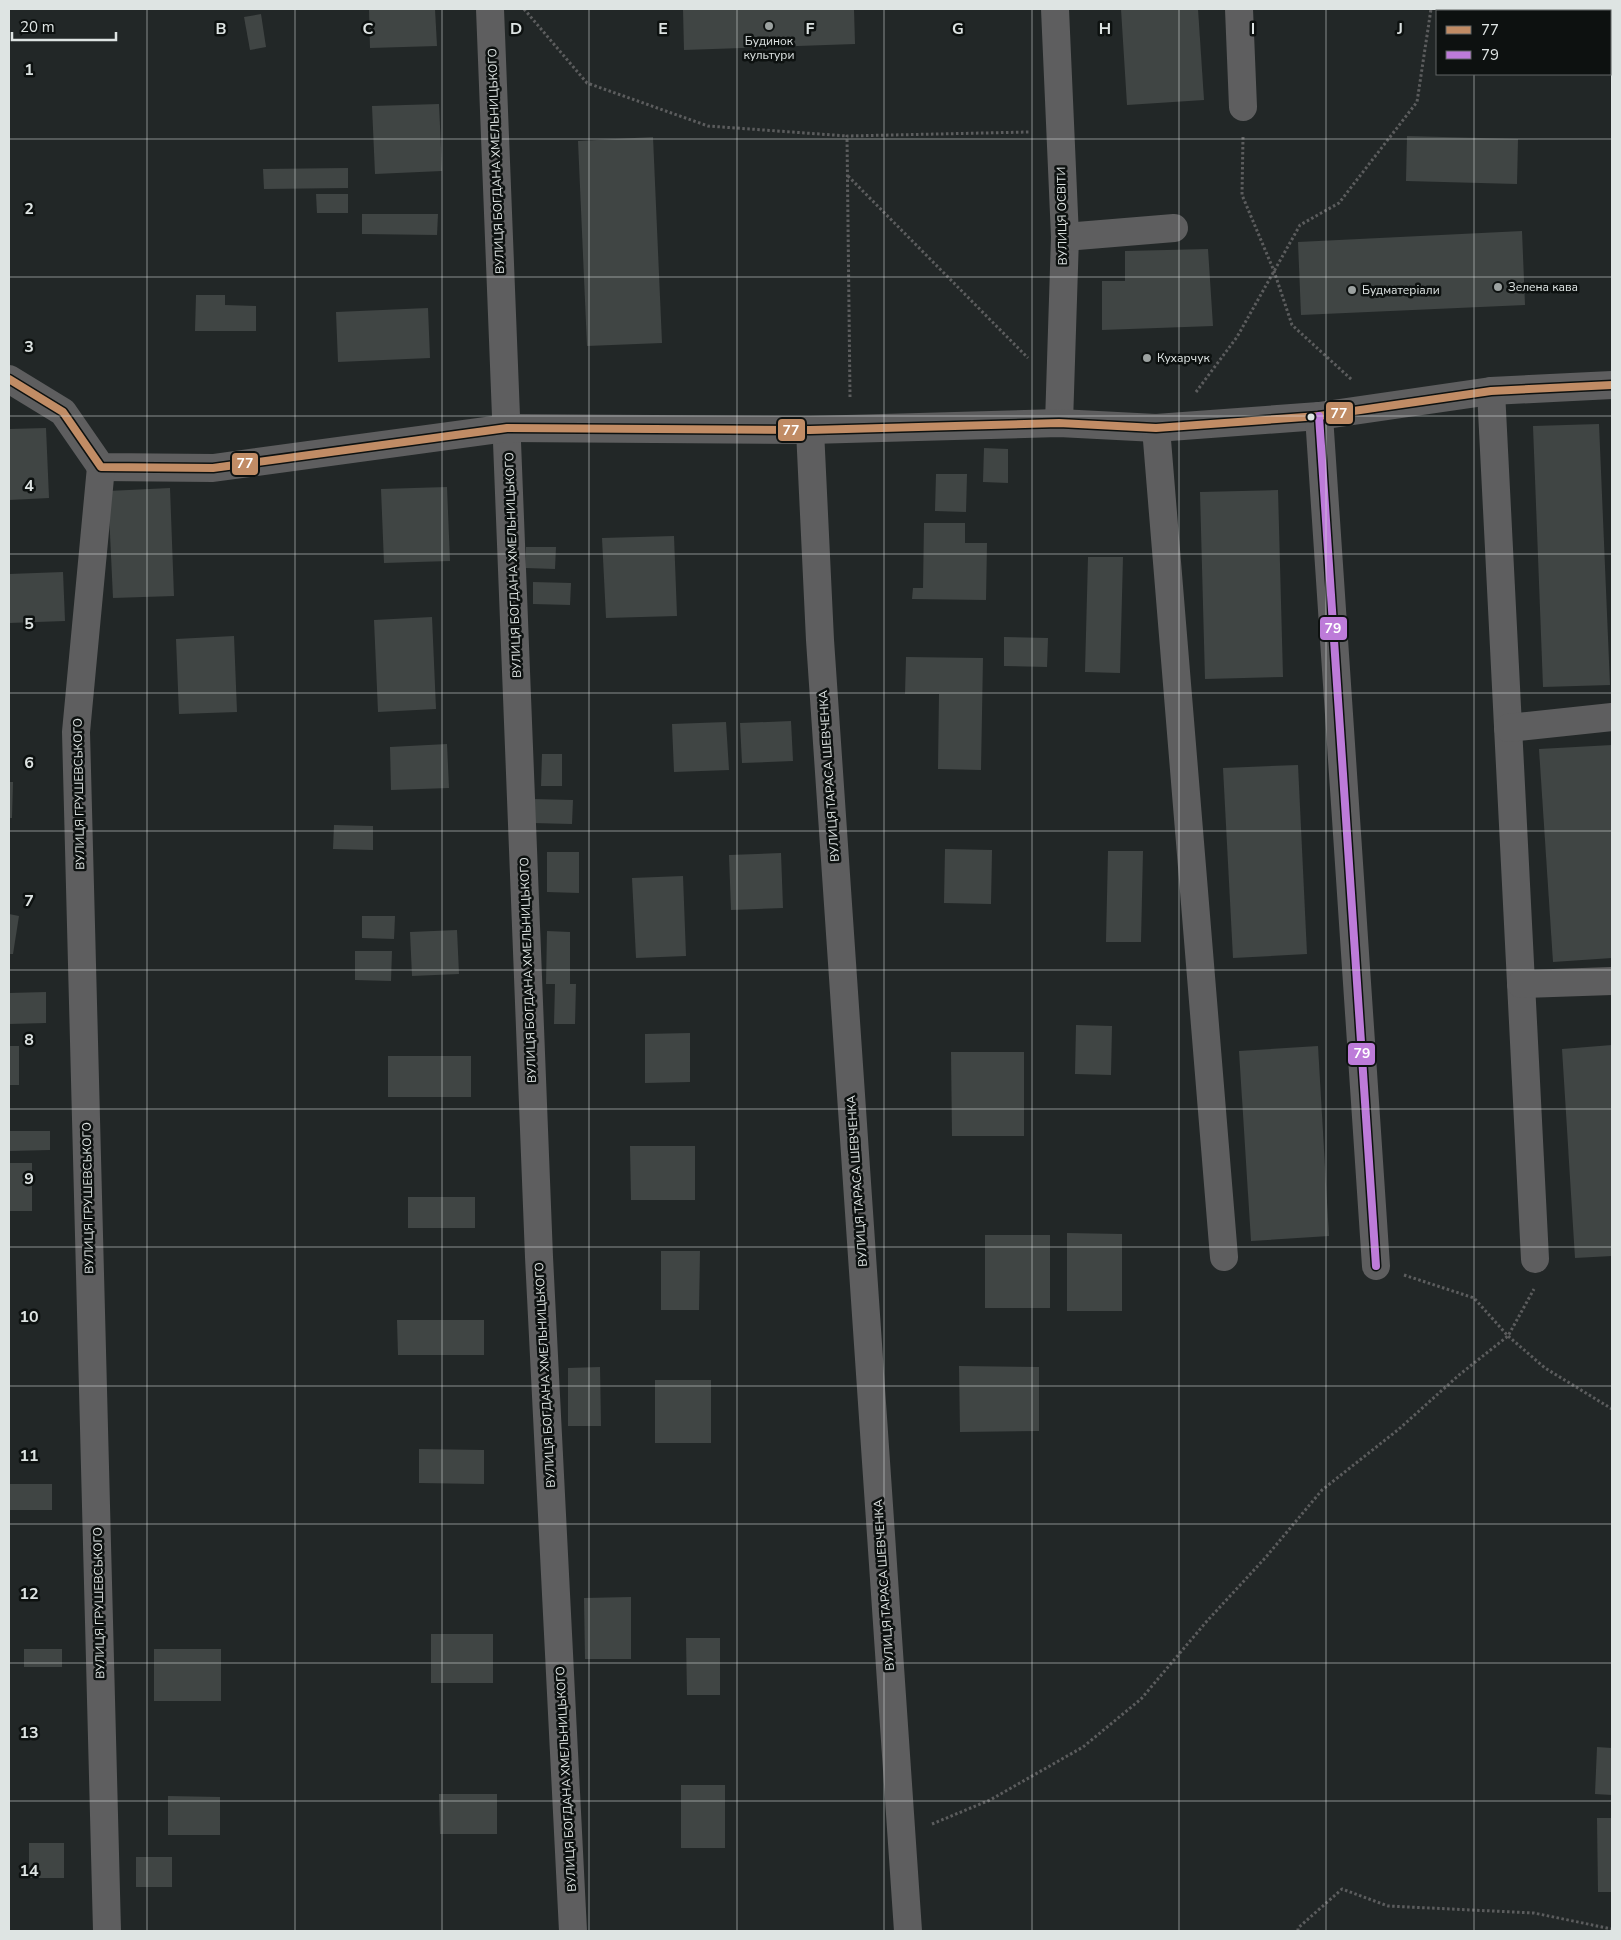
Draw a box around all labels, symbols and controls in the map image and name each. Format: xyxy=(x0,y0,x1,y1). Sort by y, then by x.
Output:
scale bar xyxy=(12,10,116,42)
legend xyxy=(1436,10,1611,75)
text: 20 m xyxy=(20,17,55,37)
text: B xyxy=(215,18,227,40)
text: C xyxy=(363,18,374,40)
text: D xyxy=(510,18,522,40)
text: E xyxy=(658,18,668,40)
text: F xyxy=(806,18,815,40)
text: G xyxy=(952,18,964,40)
text: H xyxy=(1099,18,1111,40)
text: I xyxy=(1251,18,1255,40)
text: J xyxy=(1396,18,1403,40)
marker: Будинок культури xyxy=(763,20,775,32)
text: 77 xyxy=(1481,20,1499,40)
place label: Будинок культури xyxy=(743,33,795,63)
text: 79 xyxy=(1481,45,1499,65)
street label: ВУЛИЦЯ БОГДАНА ХМЕЛЬНИЦЬКОГО xyxy=(484,48,508,274)
text: 1 xyxy=(24,59,34,81)
street label: ВУЛИЦЯ ОСВІТИ xyxy=(1053,167,1071,265)
text: 2 xyxy=(24,198,34,220)
place label: Зелена кава xyxy=(1508,279,1578,295)
marker: Зелена кава xyxy=(1492,281,1504,293)
place label: Будматеріали xyxy=(1362,282,1440,298)
marker: Будматеріали xyxy=(1346,284,1358,296)
text: 3 xyxy=(24,336,34,358)
place label: Кухарчук xyxy=(1157,350,1210,366)
marker: Кухарчук xyxy=(1141,352,1153,364)
line badge: 77 xyxy=(1325,401,1354,425)
text: 77 xyxy=(1331,404,1347,423)
unlabelled marker xyxy=(1306,412,1316,422)
line badge: 77 xyxy=(777,418,806,442)
text: 77 xyxy=(783,421,799,440)
line badge: 77 xyxy=(231,452,259,476)
street label: ВУЛИЦЯ БОГДАНА ХМЕЛЬНИЦЬКОГО xyxy=(501,452,525,678)
text: 77 xyxy=(237,454,253,473)
text: 4 xyxy=(24,475,34,497)
text: 5 xyxy=(24,613,34,635)
line badge: 79 xyxy=(1319,616,1348,641)
text: 79 xyxy=(1325,619,1341,638)
street label: ВУЛИЦЯ ТАРАСА ШЕВЧЕНКА xyxy=(815,689,843,862)
street label: ВУЛИЦЯ ГРУШЕВСЬКОГО xyxy=(70,718,88,870)
text: 6 xyxy=(24,752,34,774)
street label: ВУЛИЦЯ БОГДАНА ХМЕЛЬНИЦЬКОГО xyxy=(516,857,540,1083)
text: 7 xyxy=(24,890,34,912)
text: 8 xyxy=(24,1029,34,1051)
line badge: 79 xyxy=(1347,1042,1376,1066)
text: 79 xyxy=(1354,1044,1370,1063)
street label: ВУЛИЦЯ ТАРАСА ШЕВЧЕНКА xyxy=(843,1094,871,1267)
street label: ВУЛИЦЯ ГРУШЕВСЬКОГО xyxy=(79,1122,97,1274)
text: 9 xyxy=(24,1168,34,1190)
street label: ВУЛИЦЯ БОГДАНА ХМЕЛЬНИЦЬКОГО xyxy=(531,1262,559,1488)
text: 10 xyxy=(19,1306,39,1328)
text: 11 xyxy=(19,1445,39,1467)
street label: ВУЛИЦЯ ТАРАСА ШЕВЧЕНКА xyxy=(870,1498,898,1671)
street label: ВУЛИЦЯ ГРУШЕВСЬКОГО xyxy=(90,1527,108,1679)
text: 12 xyxy=(19,1583,39,1605)
street label: ВУЛИЦЯ БОГДАНА ХМЕЛЬНИЦЬКОГО xyxy=(552,1666,580,1892)
text: 13 xyxy=(19,1722,39,1744)
text: 14 xyxy=(19,1860,39,1882)

